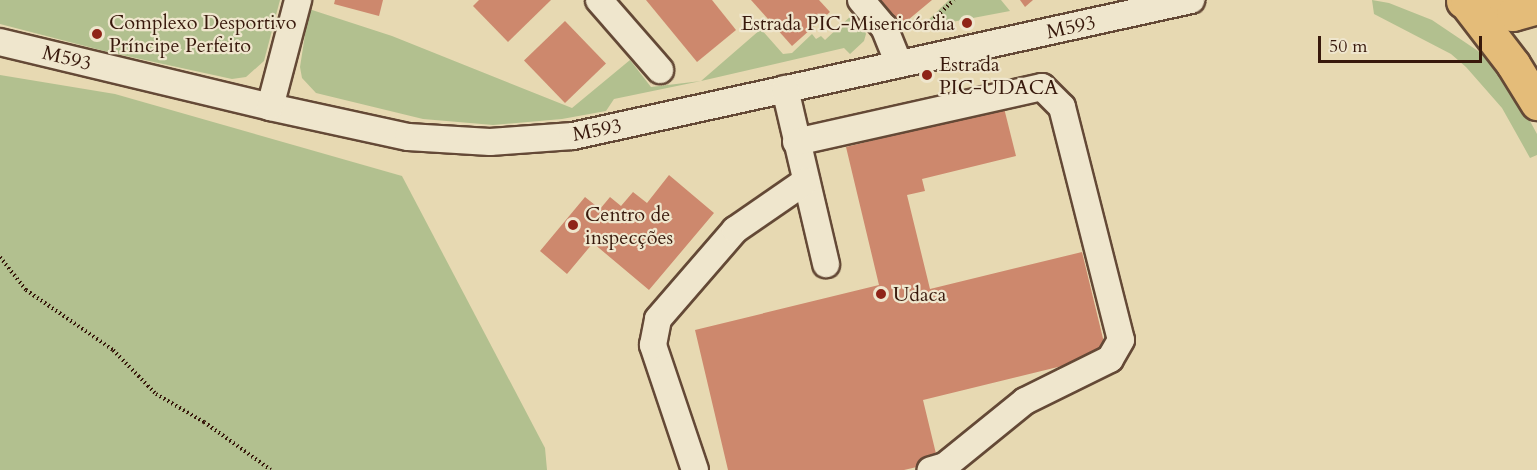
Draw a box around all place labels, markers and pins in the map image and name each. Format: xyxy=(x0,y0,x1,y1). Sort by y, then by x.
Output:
place label: Complexo Desportivo Príncipe Perfeito xyxy=(109,11,297,58)
place label: Estrada PIC-Misericórdia xyxy=(741,11,955,35)
marker: Estrada PIC-Misericórdia xyxy=(960,16,974,30)
marker: Complexo Desportivo Príncipe Perfeito xyxy=(90,27,104,41)
place label: Estrada PIC-UDACA xyxy=(939,52,1058,99)
marker: Estrada PIC-UDACA xyxy=(920,68,934,82)
place label: Centro de inspecções xyxy=(585,202,673,249)
marker: Centro de inspecções xyxy=(566,218,580,232)
place label: Udaca xyxy=(893,282,946,306)
marker: Udaca xyxy=(874,287,888,301)

